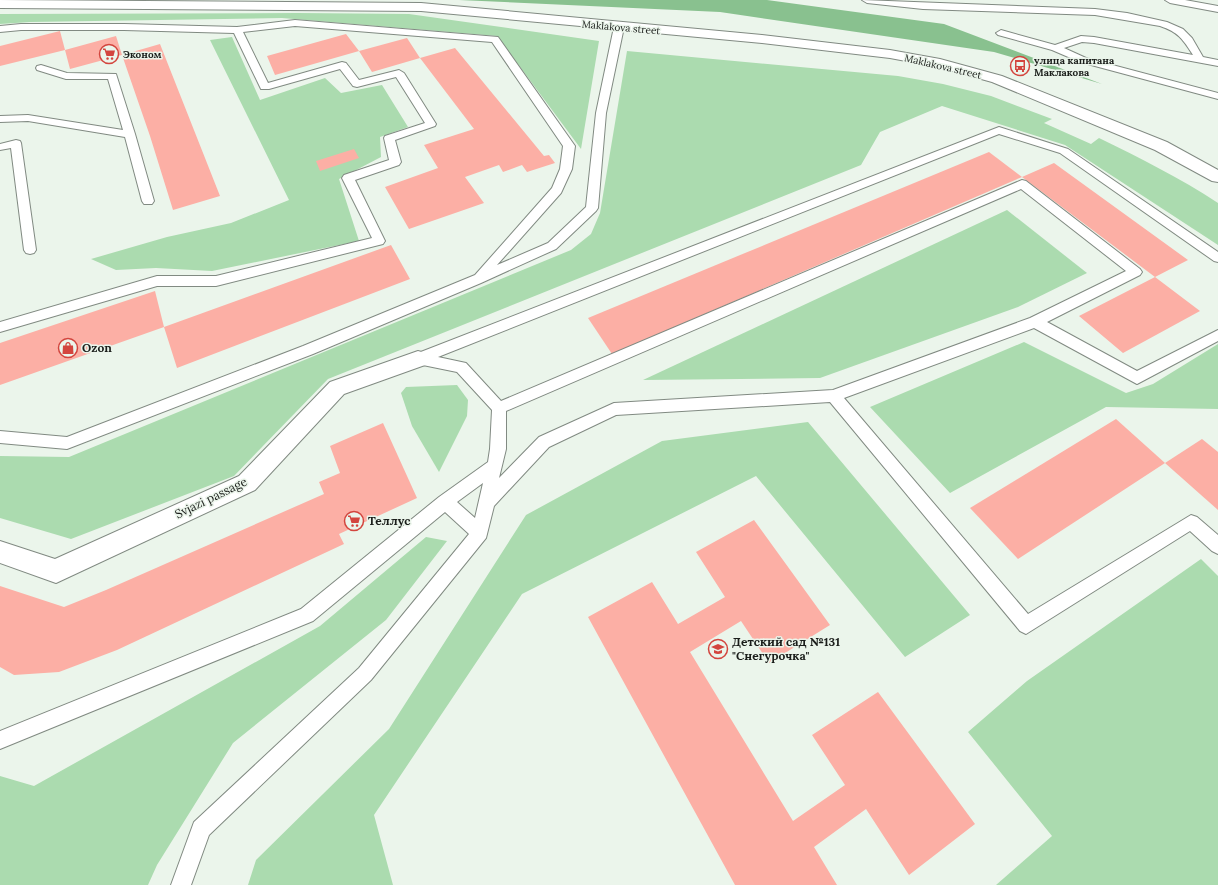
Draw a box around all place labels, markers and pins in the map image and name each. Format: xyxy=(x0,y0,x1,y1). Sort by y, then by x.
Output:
supermarket icon: Эконом xyxy=(98,43,120,65)
place label: Эконом xyxy=(123,48,162,61)
place label: улица капитана Маклакова xyxy=(1034,54,1115,79)
bus stop icon: улица капитана Маклакова xyxy=(1009,55,1031,77)
shop icon: Ozon xyxy=(57,337,79,359)
place label: Ozon xyxy=(82,340,112,355)
supermarket icon: Теллус xyxy=(343,510,365,532)
place label: Теллус xyxy=(368,513,411,528)
place label: Детский сад №131 "Снегурочка" xyxy=(732,634,840,663)
school or university icon: Детский сад №131 "Снегурочка" xyxy=(707,638,729,660)

